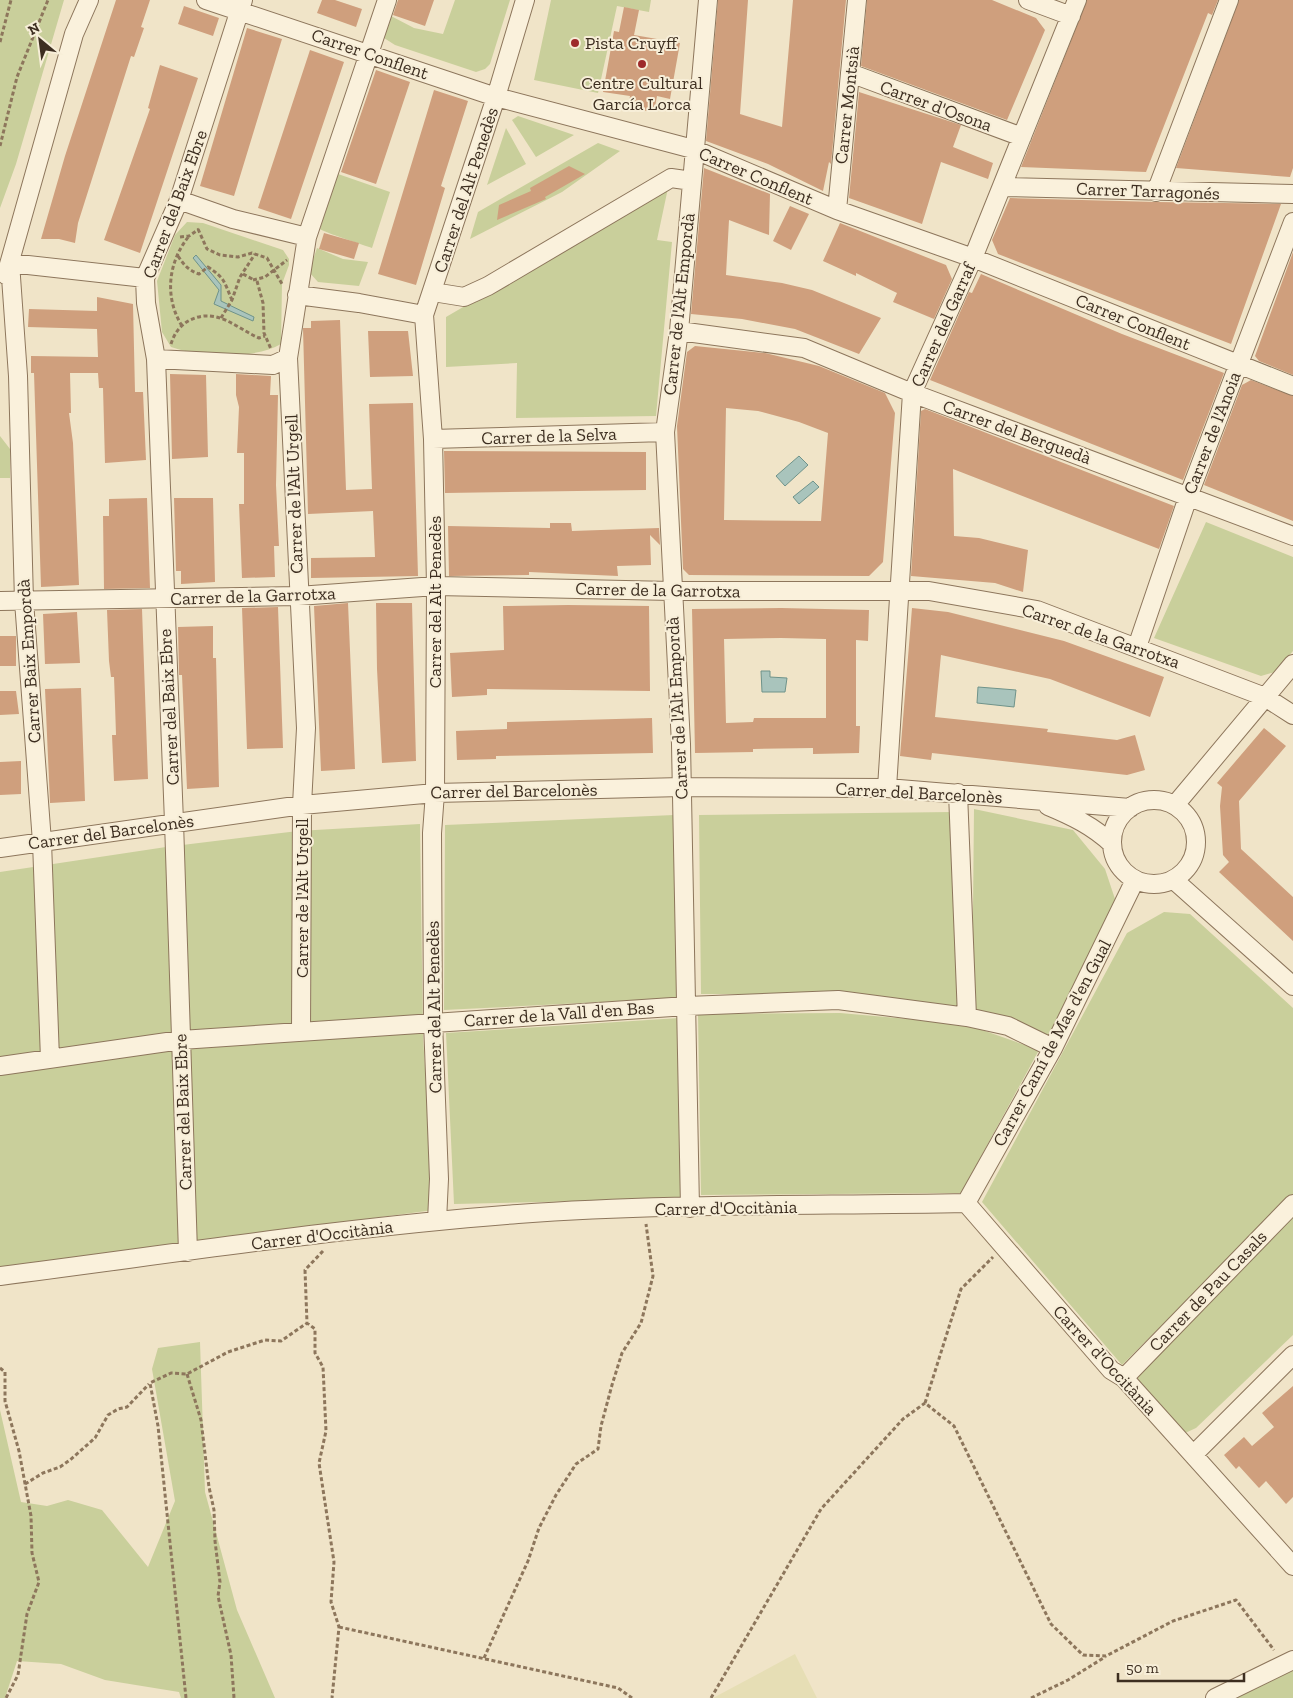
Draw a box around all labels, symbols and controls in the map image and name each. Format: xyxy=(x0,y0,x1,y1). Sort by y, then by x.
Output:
north arrow xyxy=(15,15,65,65)
text: N xyxy=(25,19,43,39)
street label: Carrer Conflent xyxy=(309,24,432,84)
place label: Pista Cruyff xyxy=(585,32,679,54)
marker: Pista Cruyff xyxy=(569,37,581,49)
street label: Carrer Montsià xyxy=(830,45,864,165)
marker: Centre Cultural García Lorca xyxy=(636,58,648,70)
place label: Centre Cultural García Lorca xyxy=(581,72,703,115)
street label: Carrer d'Osona xyxy=(877,76,995,137)
street label: Carrer del Alt Penedès xyxy=(429,104,503,275)
street label: Carrer del Baix Ebre xyxy=(138,127,212,281)
street label: Carrer Conflent xyxy=(695,142,817,210)
street label: Carrer Tarragonés xyxy=(1076,177,1220,205)
street label: Carrer de l'Alt Empordà xyxy=(658,211,700,396)
street label: Carrer del Garraf xyxy=(906,259,981,390)
street label: Carrer Conflent xyxy=(1072,289,1194,355)
street label: Carrer de l'Anoia xyxy=(1179,368,1246,497)
street label: Carrer del Berguedà xyxy=(940,395,1095,469)
street label: Carrer de l'Alt Urgell xyxy=(280,414,308,574)
street label: Carrer de la Selva xyxy=(481,423,618,449)
street label: Carrer del Alt Penedès xyxy=(424,516,446,688)
street label: Carrer Baix Empordà xyxy=(12,578,46,744)
street label: Carrer de la Garrotxa xyxy=(575,578,741,602)
street label: Carrer de la Garrotxa xyxy=(170,582,336,610)
street label: Carrer de la Garrotxa xyxy=(1019,599,1183,673)
street label: Carrer de l'Alt Empordà xyxy=(661,616,693,800)
street label: Carrer del Baix Ebre xyxy=(154,628,184,786)
street label: Carrer del Barcelonès xyxy=(835,778,1003,808)
street label: Carrer del Barcelonès xyxy=(430,779,598,803)
street label: Carrer del Barcelonès xyxy=(27,809,195,855)
street label: Carrer de l'Alt Urgell xyxy=(291,818,313,978)
street label: Carrer del Alt Penedès xyxy=(421,920,447,1093)
street label: Carrer Camí de Mas d'en Gual xyxy=(988,936,1116,1150)
street label: Carrer de la Vall d'en Bas xyxy=(463,996,655,1032)
street label: Carrer del Baix Ebre xyxy=(169,1033,197,1191)
street label: Carrer d'Occitània xyxy=(654,1196,798,1220)
street label: Carrer d'Occitània xyxy=(250,1215,394,1255)
street label: Carrer de Pau Casals xyxy=(1144,1226,1272,1356)
street label: Carrer d'Occitània xyxy=(1048,1300,1162,1420)
scale bar xyxy=(1118,1650,1244,1682)
text: 50 m xyxy=(1126,1659,1159,1677)

